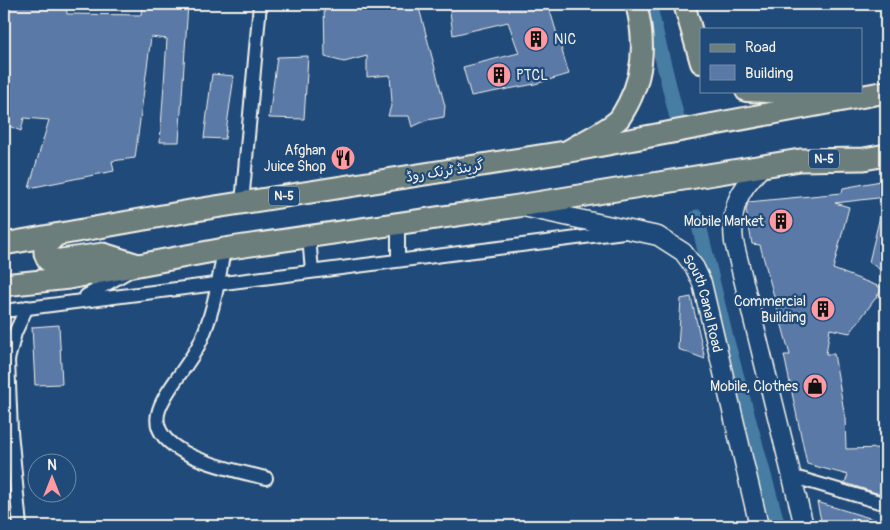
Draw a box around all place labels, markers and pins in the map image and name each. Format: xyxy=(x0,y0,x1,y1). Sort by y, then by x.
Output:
building icon: NIC xyxy=(523,26,549,52)
place label: NIC xyxy=(554,31,576,48)
building icon: PTCL xyxy=(486,62,512,88)
place label: PTCL xyxy=(516,67,548,84)
place label: Afghan Juice Shop xyxy=(264,142,326,175)
restaurant icon: Afghan Juice Shop xyxy=(330,145,356,171)
building icon: Mobile Market xyxy=(768,208,794,234)
place label: Mobile Market xyxy=(684,213,764,230)
place label: Commercial Building xyxy=(734,293,806,326)
building icon: Commercial Building xyxy=(810,296,836,322)
shop icon: Mobile, Clothes xyxy=(802,373,828,399)
place label: Mobile, Clothes xyxy=(710,378,799,395)

